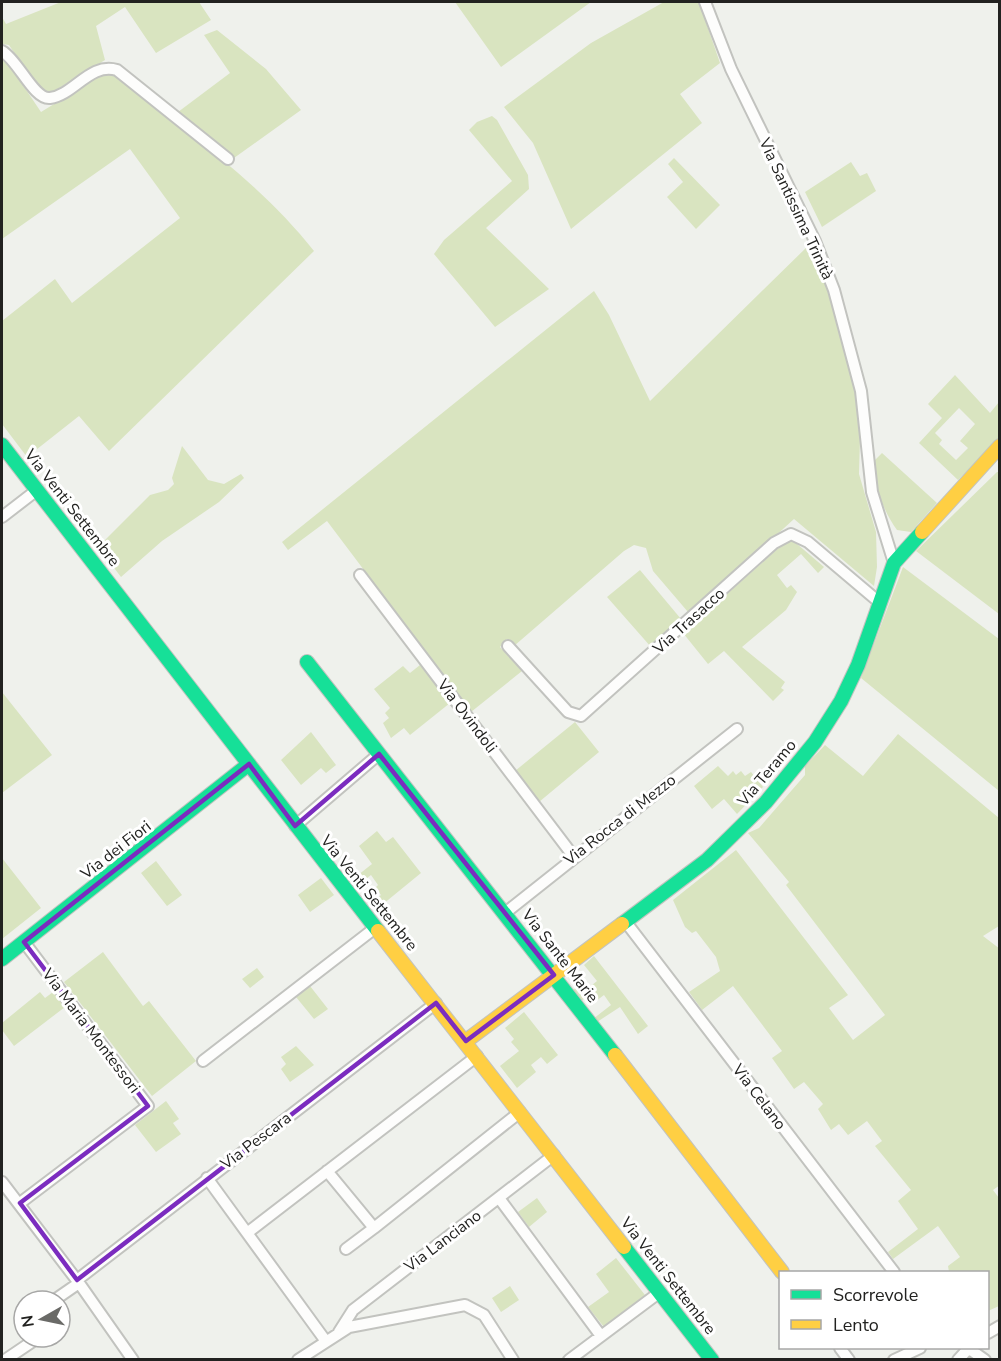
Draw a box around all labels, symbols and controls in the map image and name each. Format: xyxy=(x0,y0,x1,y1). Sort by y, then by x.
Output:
street label: Via Santissima Trinità xyxy=(753,134,839,284)
street label: Via Venti Settembre xyxy=(19,444,125,571)
street label: Via Trasacco xyxy=(648,583,730,660)
street label: Via Ovindoli xyxy=(431,674,502,757)
street label: Via Teramo xyxy=(732,735,802,812)
street label: Via Rocca di Mezzo xyxy=(559,769,681,871)
street label: Via dei Fiori xyxy=(75,816,156,885)
street label: Via Venti Settembre xyxy=(315,830,423,956)
street label: Via Sante Marie xyxy=(516,904,603,1007)
street label: Via Maria Montessori xyxy=(36,963,145,1098)
street label: Via Celano xyxy=(726,1059,791,1135)
street label: Via Pescara xyxy=(215,1107,296,1175)
street label: Via Lanciano xyxy=(399,1205,486,1278)
street label: Via Venti Settembre xyxy=(615,1212,721,1339)
legend xyxy=(779,1271,989,1349)
text: Scorrevole xyxy=(833,1283,918,1307)
north arrow xyxy=(12,1289,72,1349)
text: Lento xyxy=(833,1313,879,1337)
text: N xyxy=(16,1314,40,1329)

